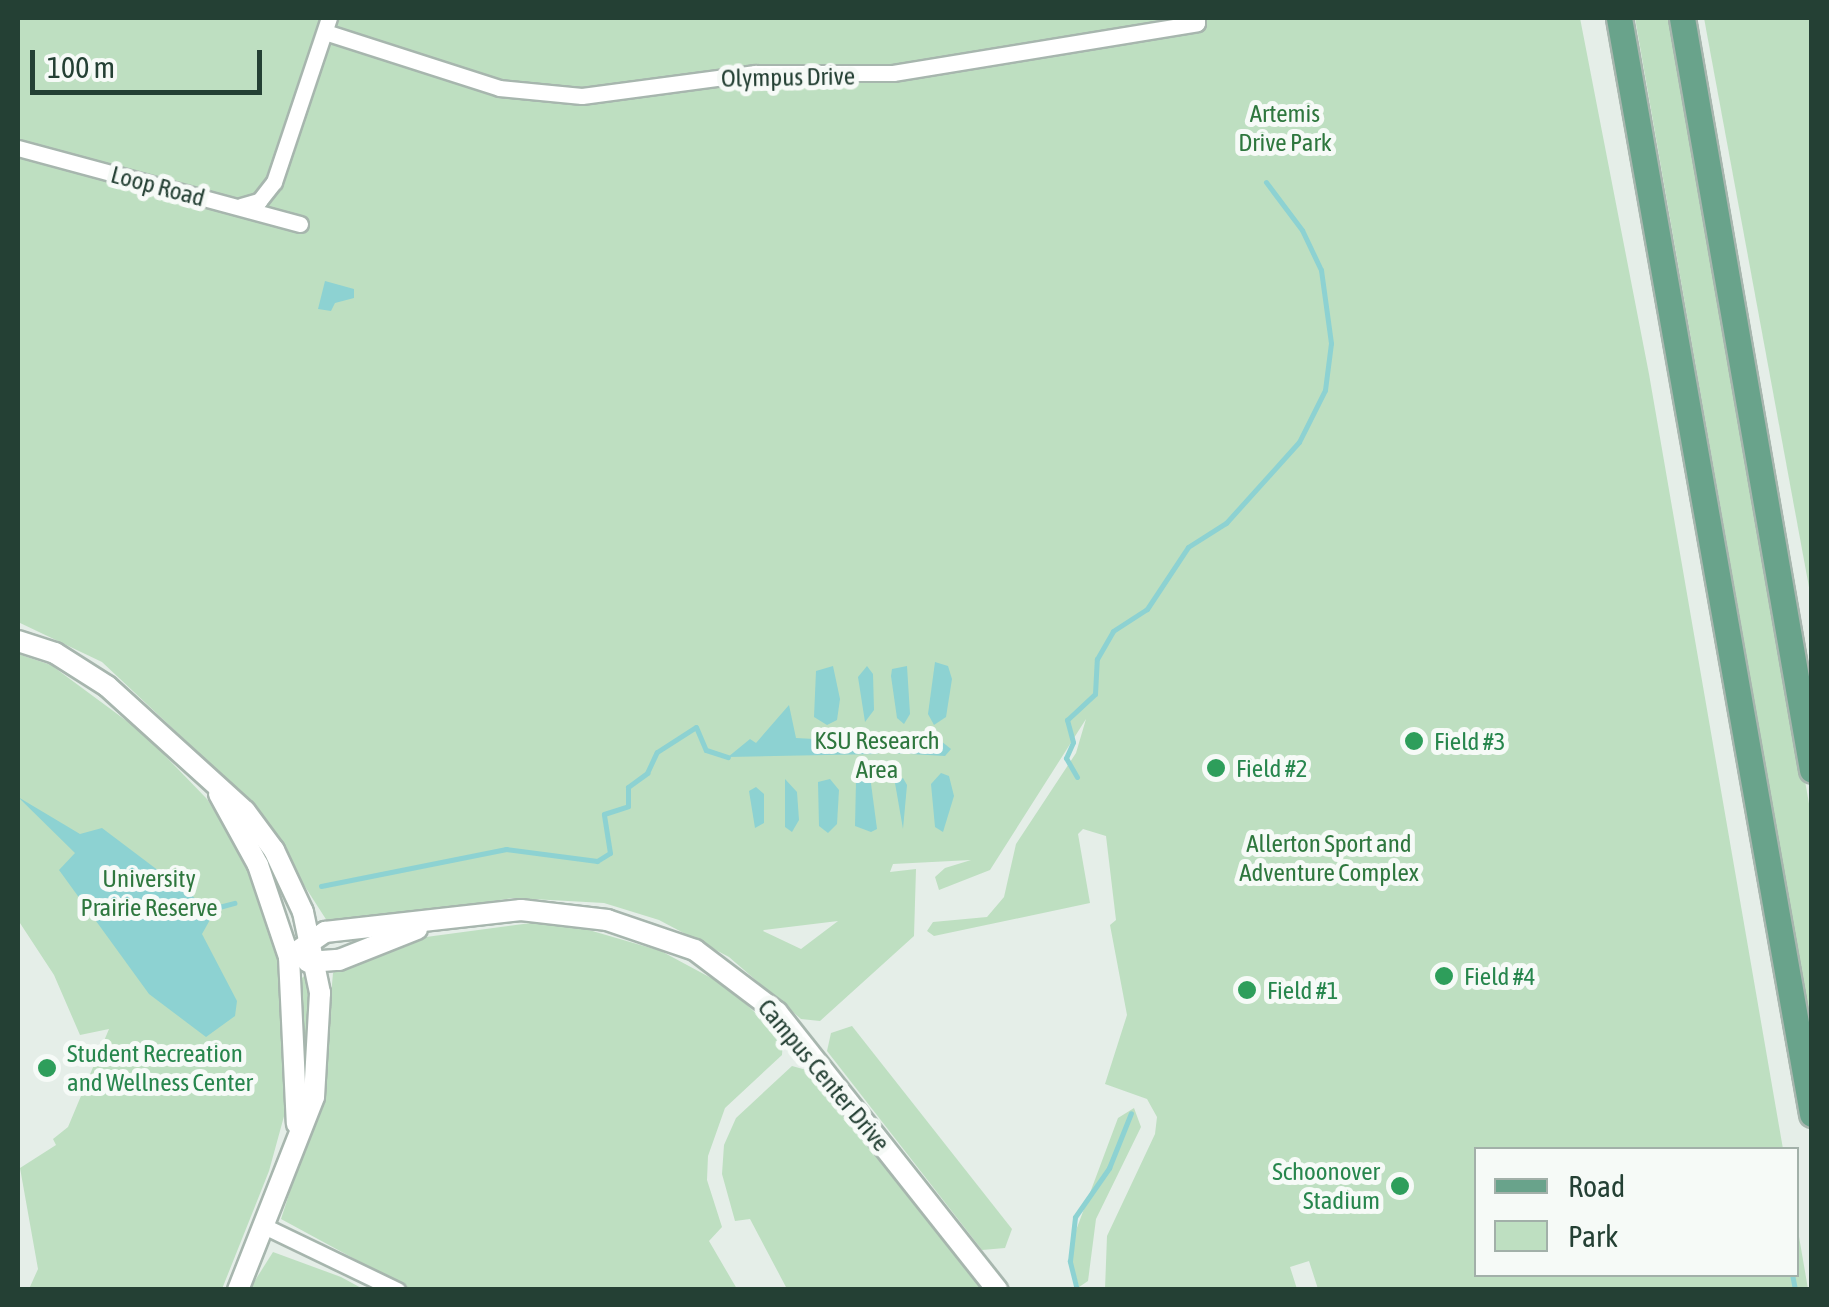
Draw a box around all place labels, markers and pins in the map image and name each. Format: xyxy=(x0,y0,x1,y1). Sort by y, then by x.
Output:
place label: Field #3 xyxy=(1434,726,1506,756)
marker: Field #3 xyxy=(1403,730,1425,752)
place label: Field #2 xyxy=(1236,753,1308,783)
marker: Field #2 xyxy=(1205,757,1227,779)
place label: Field #4 xyxy=(1464,961,1536,991)
marker: Field #4 xyxy=(1433,965,1455,987)
place label: Field #1 xyxy=(1267,975,1339,1005)
marker: Field #1 xyxy=(1236,979,1258,1001)
place label: Student Recreation and Wellness Center xyxy=(67,1039,253,1098)
marker: Student Recreation and Wellness Center xyxy=(36,1057,58,1079)
place label: Schoonover Stadium xyxy=(1272,1157,1380,1216)
marker: Schoonover Stadium xyxy=(1389,1175,1411,1197)

